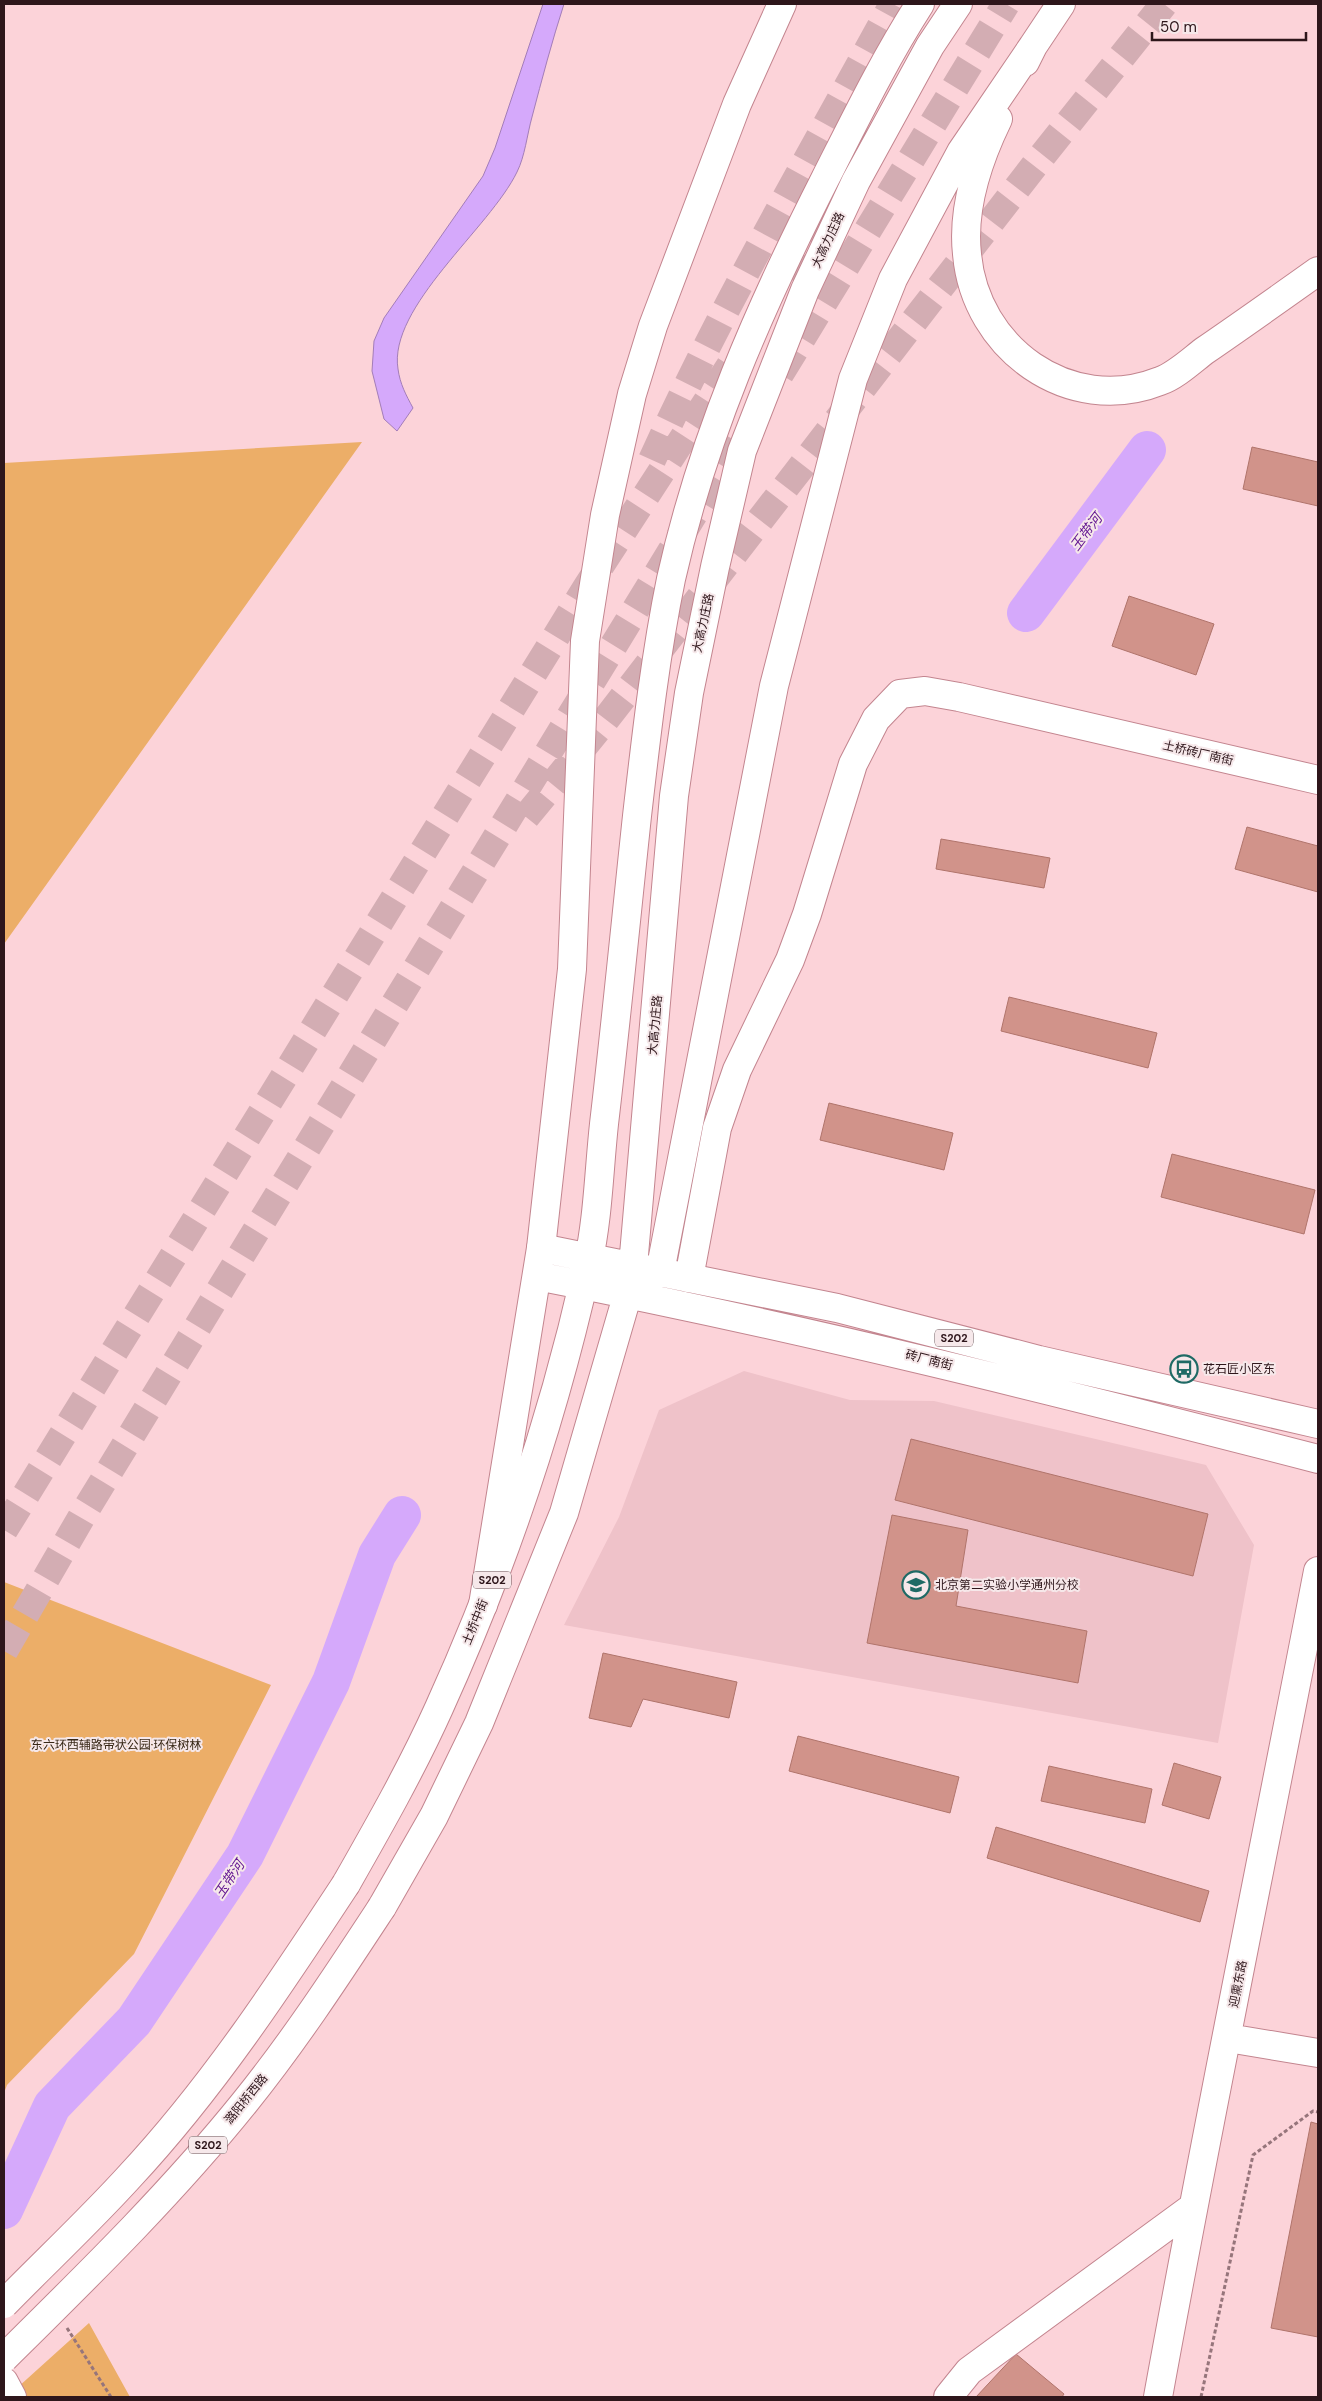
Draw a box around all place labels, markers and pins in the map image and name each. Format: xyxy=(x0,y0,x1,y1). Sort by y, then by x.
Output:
bus stop icon: 花石匠小区东 xyxy=(1169,1354,1199,1384)
place label: 花石匠小区东 xyxy=(1203,1361,1275,1377)
school or university icon: 北京第二实验小学通州分校 xyxy=(901,1570,931,1600)
place label: 北京第二实验小学通州分校 xyxy=(935,1577,1079,1593)

